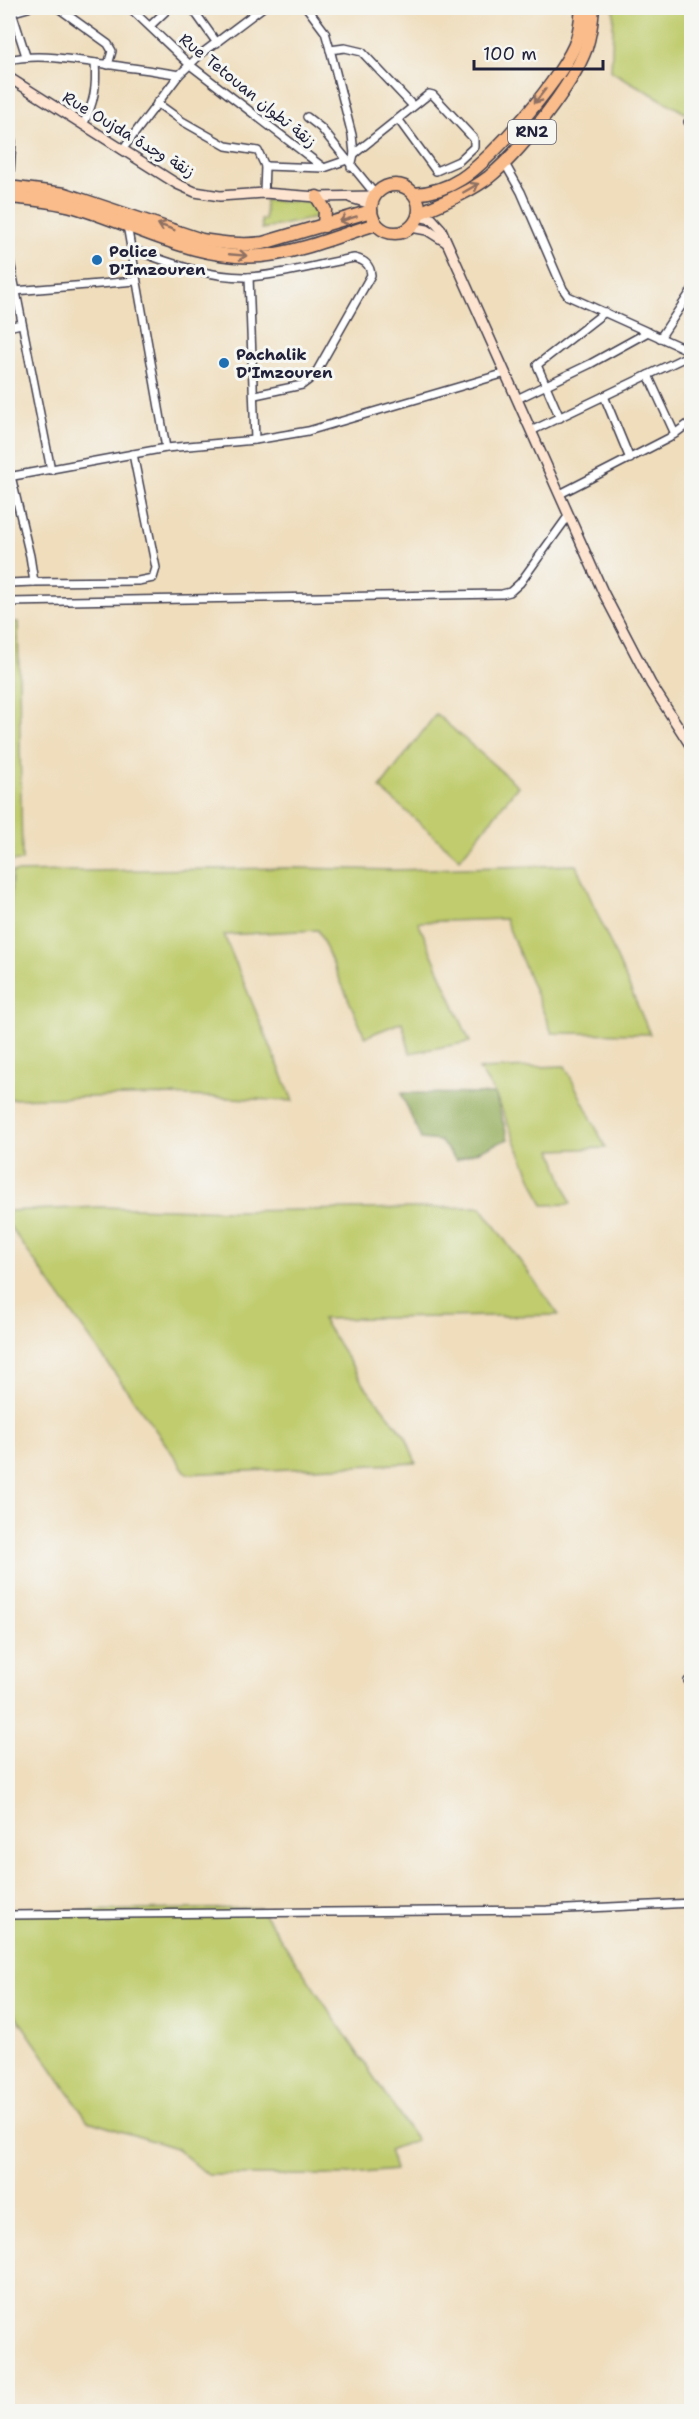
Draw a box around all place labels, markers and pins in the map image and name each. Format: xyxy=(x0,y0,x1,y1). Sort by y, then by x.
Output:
place label: Police D'Imzouren xyxy=(109,241,206,280)
marker: Police D'Imzouren xyxy=(90,253,104,267)
place label: Pachalik D'Imzouren xyxy=(236,344,333,383)
marker: Pachalik D'Imzouren xyxy=(217,356,231,370)

